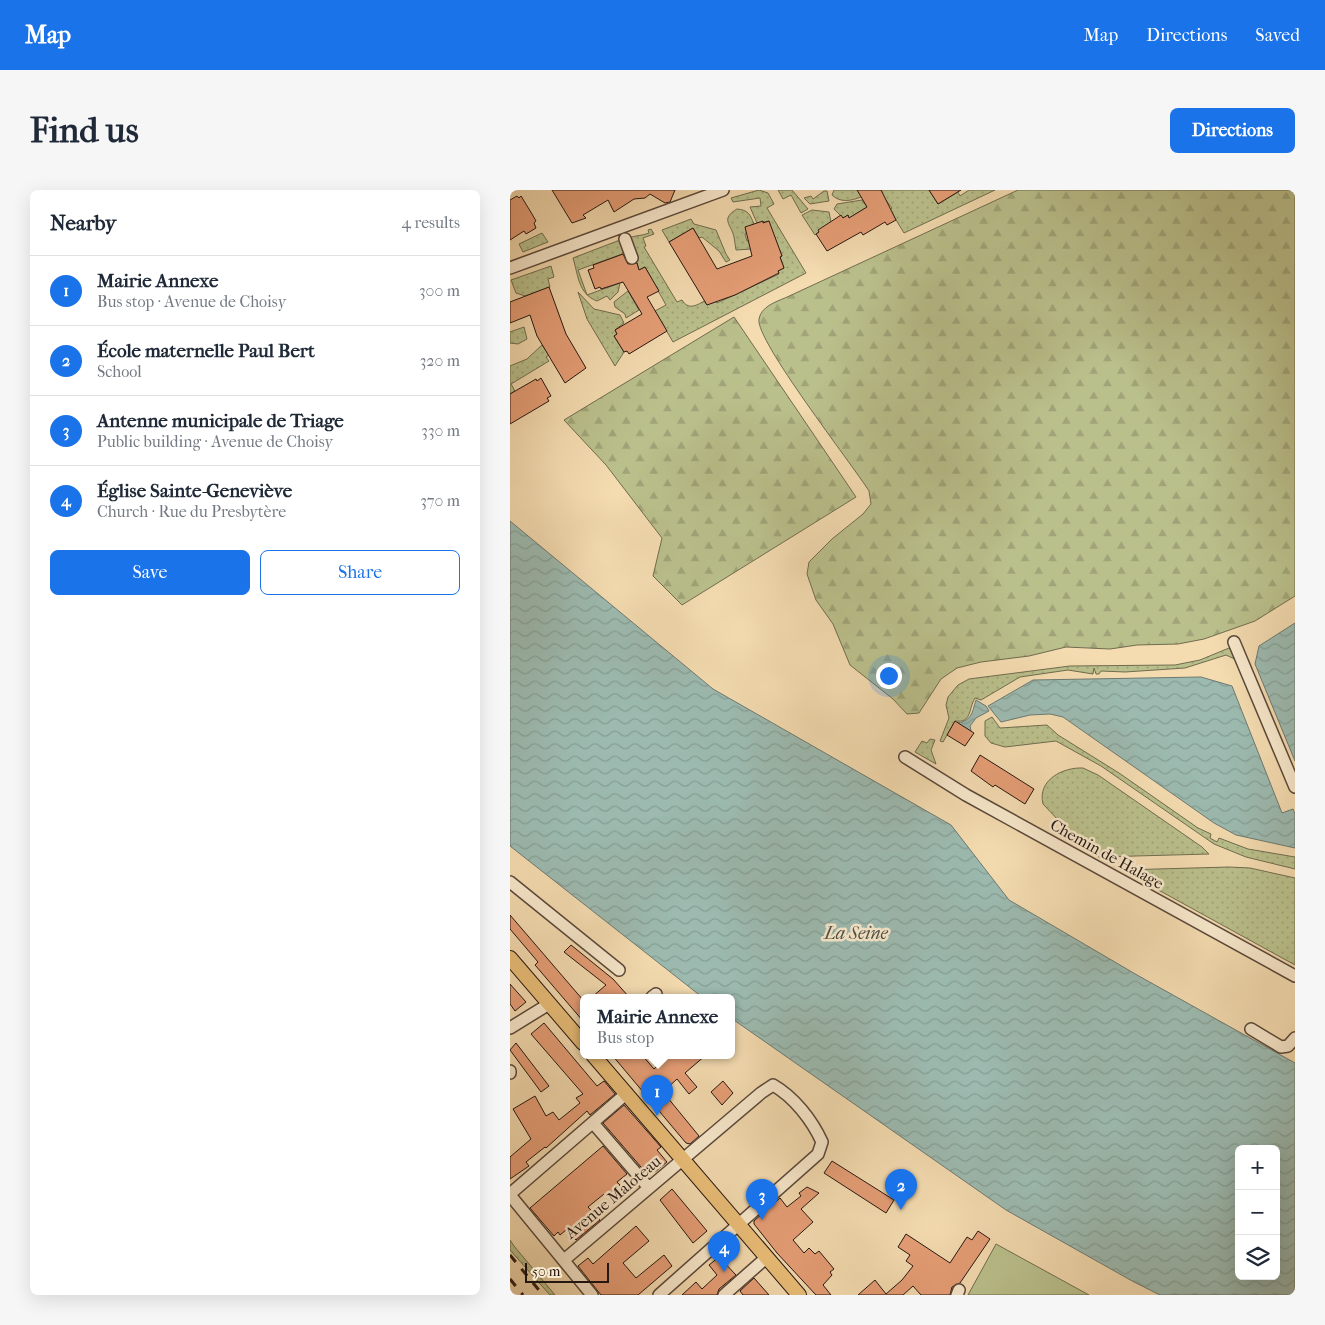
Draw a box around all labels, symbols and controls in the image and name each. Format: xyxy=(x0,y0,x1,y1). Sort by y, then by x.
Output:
text: Map xyxy=(25,21,71,49)
text: Map xyxy=(1084,25,1118,46)
text: Directions xyxy=(1146,25,1227,46)
text: Saved xyxy=(1255,25,1300,46)
button: Directions xyxy=(1170,108,1295,153)
text: Find us xyxy=(30,110,139,151)
text: Nearby xyxy=(50,211,116,235)
text: 4 results xyxy=(402,213,460,232)
text: Mairie Annexe xyxy=(97,270,218,292)
text: 1 xyxy=(63,281,69,300)
text: 300 m xyxy=(419,281,460,300)
text: Bus stop · Avenue de Choisy xyxy=(97,292,286,311)
text: École maternelle Paul Bert xyxy=(97,340,315,362)
text: 2 xyxy=(62,351,70,370)
text: 320 m xyxy=(420,351,460,370)
text: School xyxy=(97,362,142,381)
text: Antenne municipale de Triage xyxy=(97,410,344,432)
text: 3 xyxy=(63,421,69,440)
text: 330 m xyxy=(421,421,460,440)
text: Public building · Avenue de Choisy xyxy=(97,432,333,451)
text: Église Sainte-Geneviève xyxy=(97,480,292,502)
text: 4 xyxy=(61,491,71,510)
text: 370 m xyxy=(420,491,460,510)
text: Church · Rue du Presbytère xyxy=(97,502,286,521)
button: Save xyxy=(50,550,250,595)
button: Share xyxy=(260,550,460,595)
your location xyxy=(876,663,902,689)
street label: Chemin de Halage xyxy=(1047,815,1167,893)
water label: La Seine xyxy=(822,923,888,944)
popup xyxy=(580,994,735,1059)
text: Mairie Annexe xyxy=(597,1006,718,1028)
text: Bus stop xyxy=(597,1028,654,1047)
pin: 1 xyxy=(641,1075,673,1116)
map controls xyxy=(1235,1145,1280,1280)
button: + xyxy=(1235,1145,1280,1190)
street label: Avenue Maloteau xyxy=(560,1151,665,1243)
pin: 2 xyxy=(885,1169,917,1210)
pin: 3 xyxy=(746,1179,778,1220)
button: − xyxy=(1235,1190,1280,1235)
pin: 4 xyxy=(708,1231,740,1272)
button: layers xyxy=(1235,1235,1280,1280)
scale bar xyxy=(525,1260,609,1283)
text: 50 m xyxy=(532,1263,560,1280)

